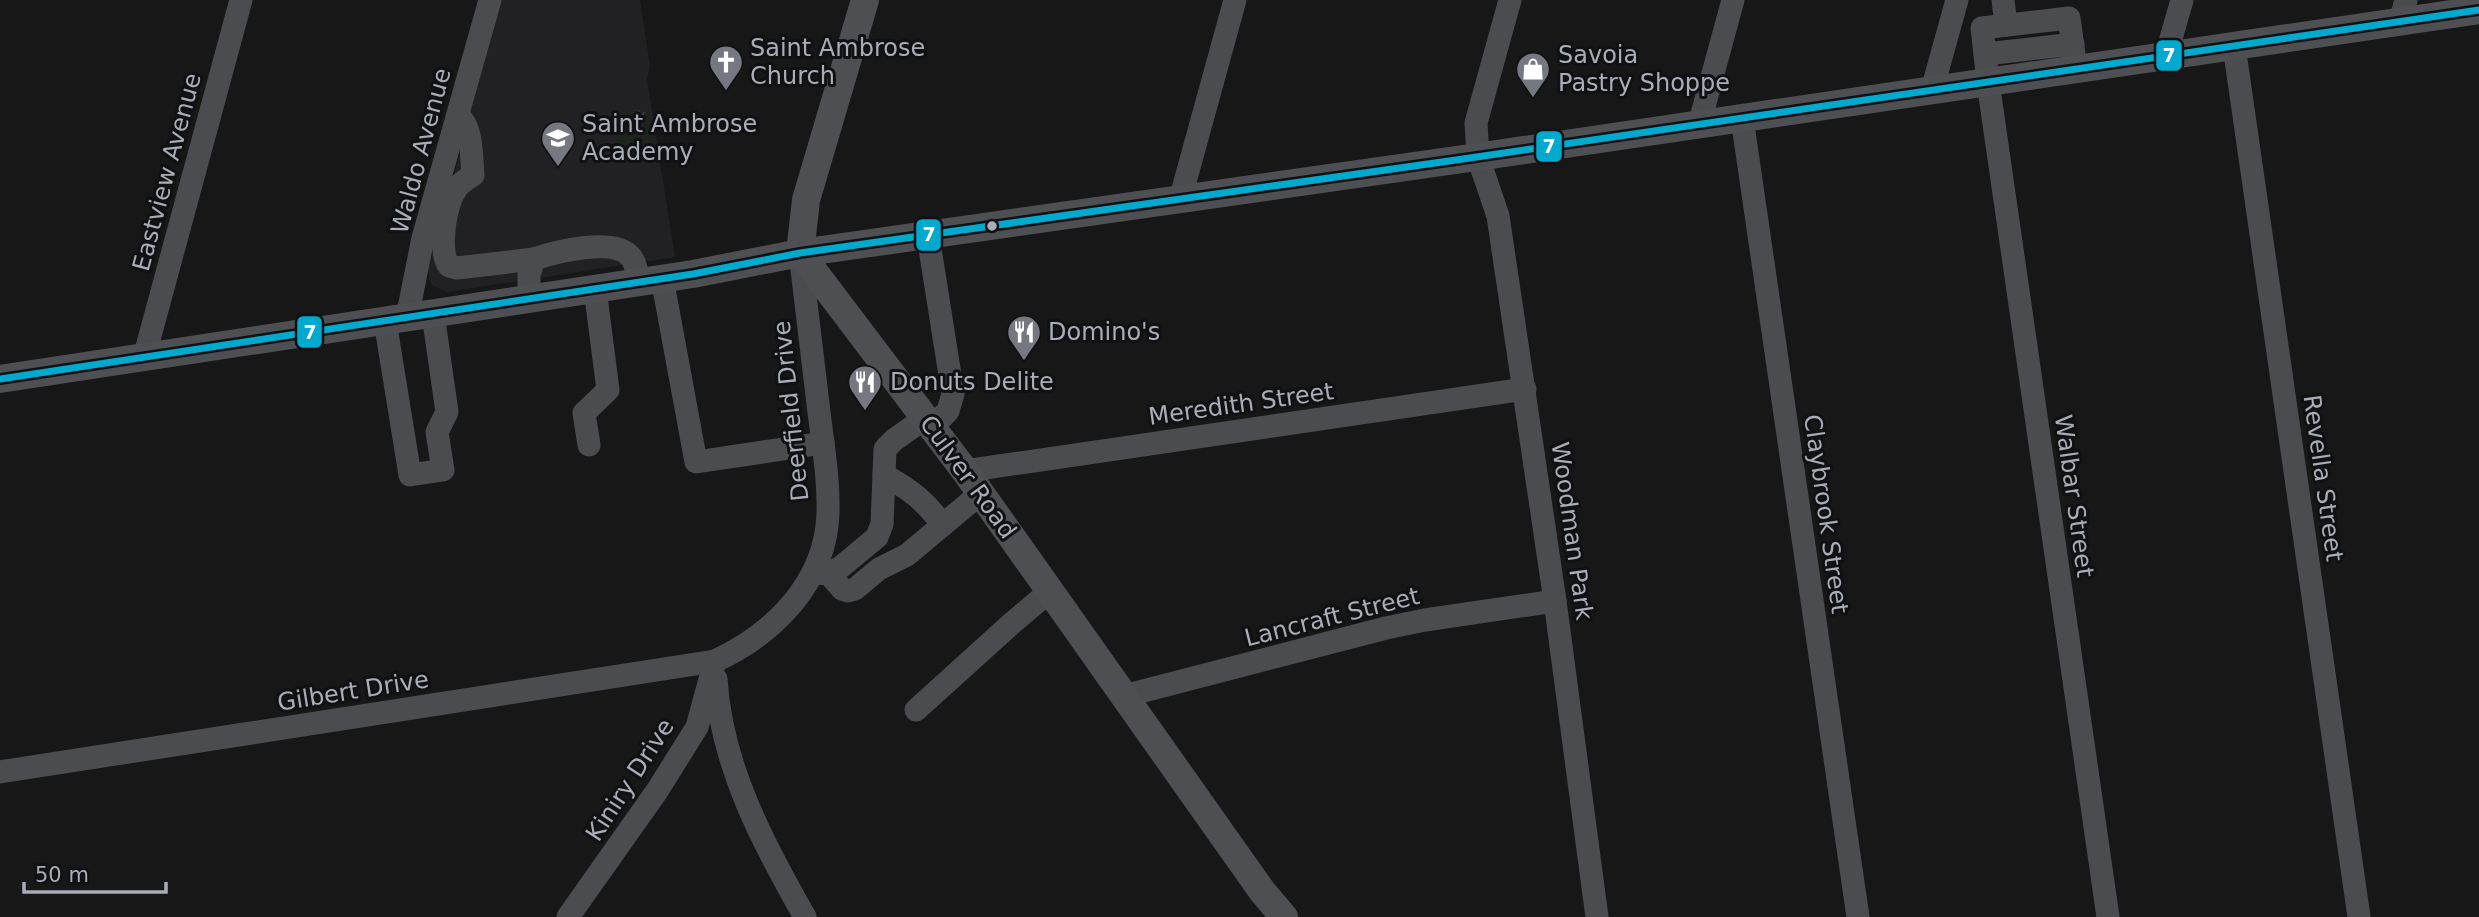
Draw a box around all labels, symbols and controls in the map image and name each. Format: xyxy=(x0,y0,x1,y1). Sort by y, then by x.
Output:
place label: Saint Ambrose Church xyxy=(750,34,925,90)
line badge: 7 xyxy=(2155,39,2183,72)
place label: Savoia Pastry Shoppe xyxy=(1558,41,1730,97)
church icon: Saint Ambrose Church xyxy=(707,43,745,92)
text: 7 xyxy=(2162,44,2176,66)
shop icon: Savoia Pastry Shoppe xyxy=(1514,50,1552,99)
street label: Waldo Avenue xyxy=(385,65,457,237)
street label: Eastview Avenue xyxy=(127,70,207,274)
place label: Saint Ambrose Academy xyxy=(582,110,757,166)
school or university icon: Saint Ambrose Academy xyxy=(539,119,577,168)
line badge: 7 xyxy=(1535,130,1563,163)
text: 7 xyxy=(1542,135,1556,157)
line badge: 7 xyxy=(915,218,942,252)
unlabelled marker xyxy=(985,219,999,233)
text: 7 xyxy=(922,223,936,245)
restaurant icon: Domino's xyxy=(1005,313,1043,362)
line badge: 7 xyxy=(296,315,323,349)
place label: Domino's xyxy=(1048,318,1160,346)
street label: Deerfield Drive xyxy=(768,319,814,503)
text: 7 xyxy=(303,321,317,343)
restaurant icon: Donuts Delite xyxy=(846,363,884,412)
place label: Donuts Delite xyxy=(890,368,1054,396)
street label: Meredith Street xyxy=(1147,377,1335,431)
street label: Revella Street xyxy=(2297,393,2349,563)
street label: Culver Road xyxy=(914,410,1022,544)
street label: Claybrook Street xyxy=(1798,413,1854,615)
street label: Walbar Street xyxy=(2049,413,2099,579)
street label: Woodman Park xyxy=(1546,440,1598,622)
street label: Lancraft Street xyxy=(1242,582,1422,652)
street label: Gilbert Drive xyxy=(275,665,431,717)
street label: Kiniry Drive xyxy=(580,714,680,846)
scale bar xyxy=(24,850,166,894)
text: 50 m xyxy=(35,863,89,887)

